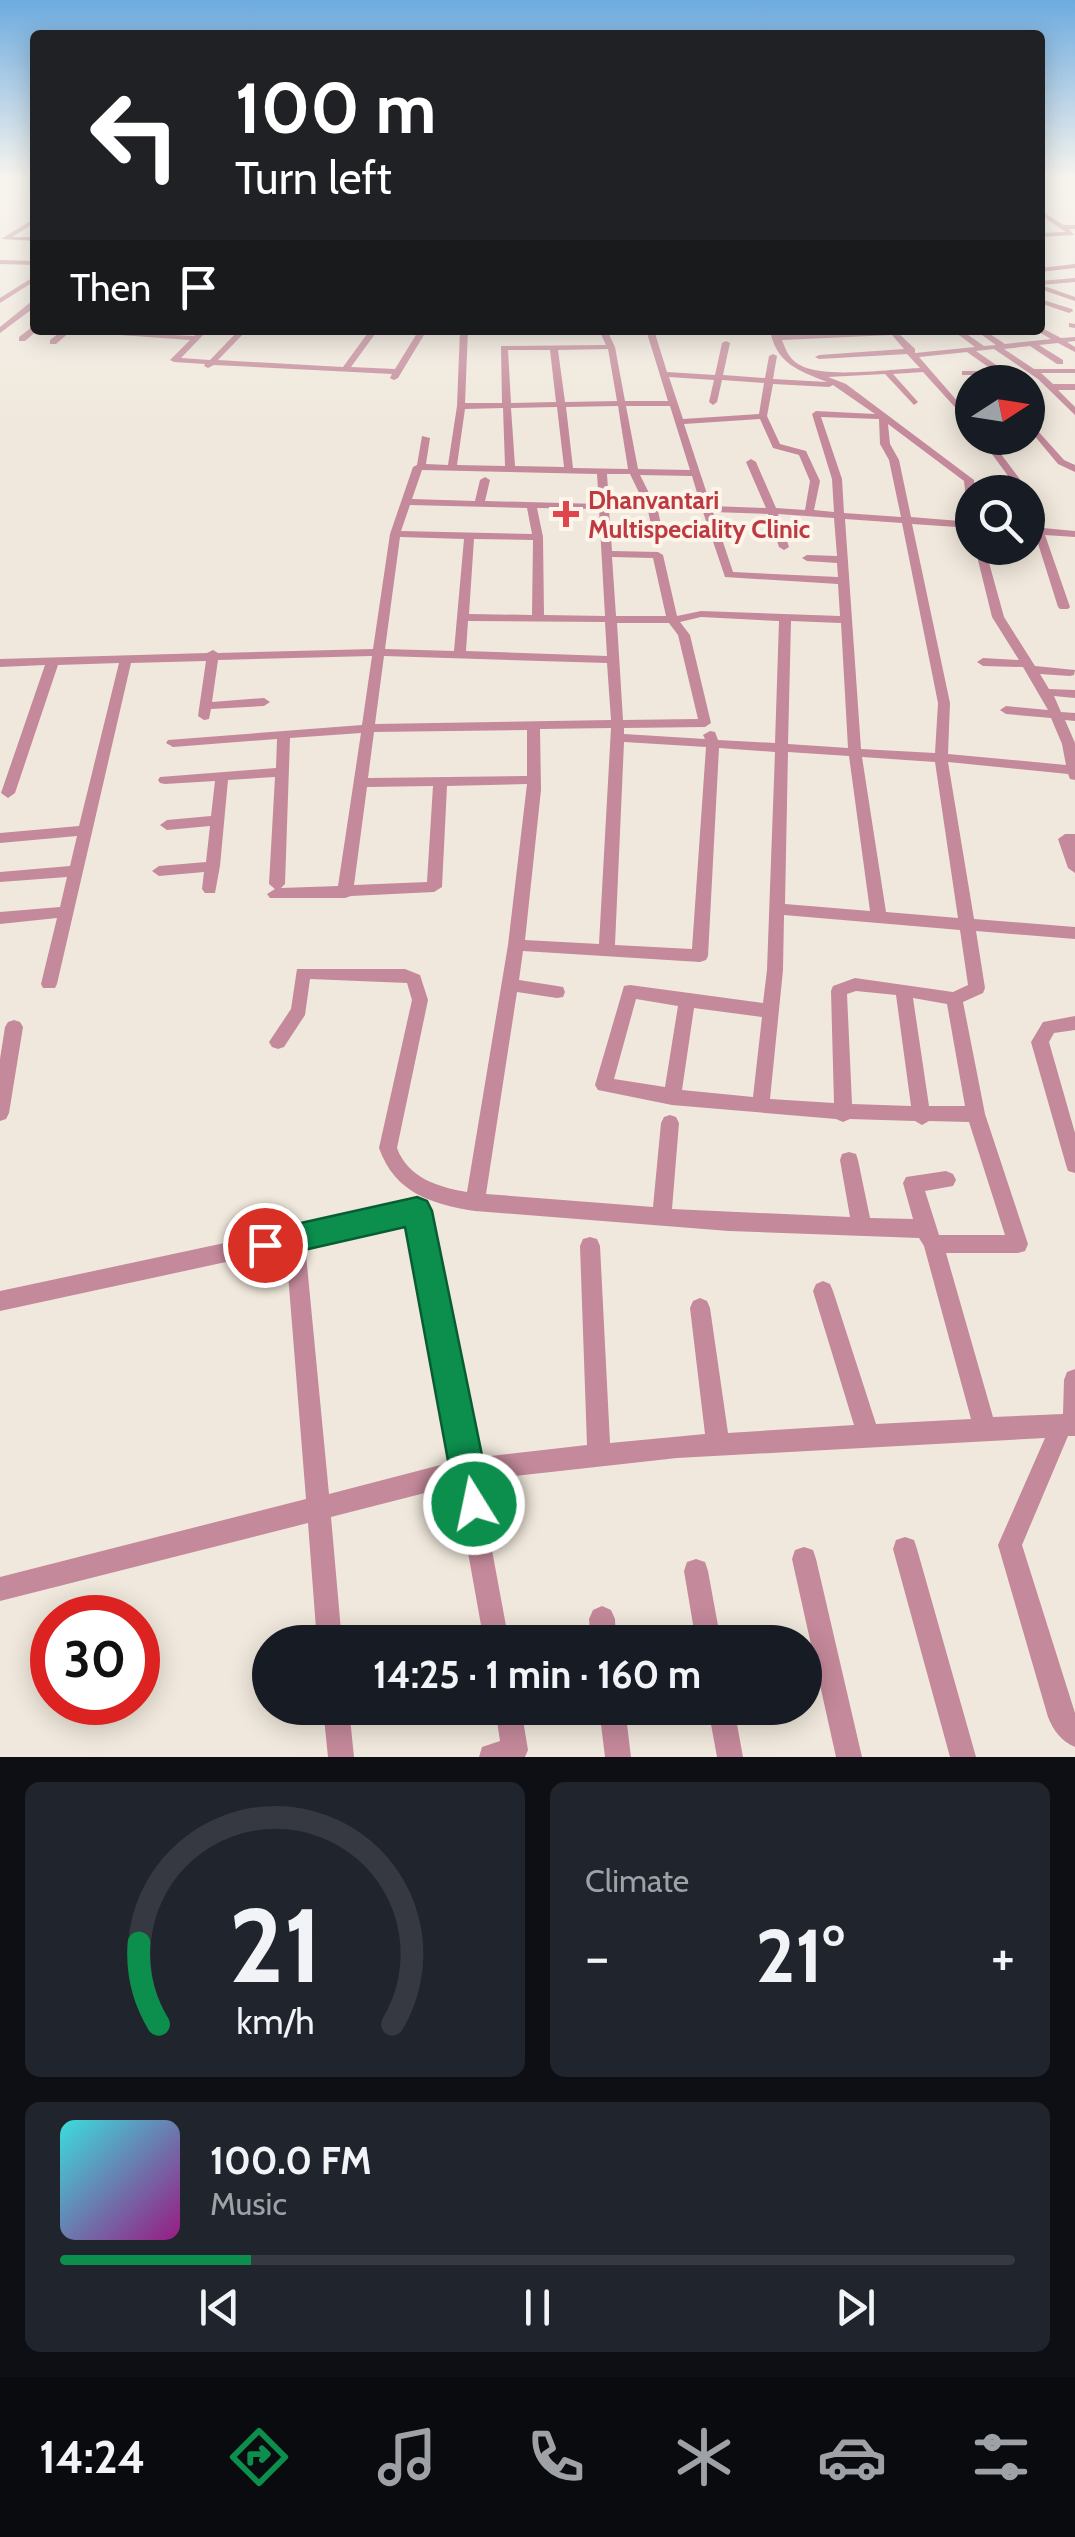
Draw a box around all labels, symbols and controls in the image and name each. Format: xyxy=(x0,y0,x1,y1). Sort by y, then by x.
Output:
text: 100 m xyxy=(235,65,436,151)
icon: left xyxy=(70,70,200,200)
text: Turn left xyxy=(235,151,392,205)
icon: arrive xyxy=(171,260,226,315)
text: Then xyxy=(70,264,151,311)
north arrow xyxy=(955,365,1045,455)
map controls xyxy=(955,365,1045,565)
button: search xyxy=(955,475,1045,565)
place label: Dhanvantari Multispeciality Clinic xyxy=(588,485,810,544)
marker: Dhanvantari Multispeciality Clinic xyxy=(553,501,579,527)
pin xyxy=(223,1203,308,1288)
icon: arrive xyxy=(238,1218,293,1273)
position arrow xyxy=(422,1452,526,1556)
speed limit sign: 30 xyxy=(30,1595,160,1725)
text: 14:25 · 1 min · 160 m xyxy=(373,1651,701,1698)
text: Climate xyxy=(585,1861,689,1900)
text: 21 xyxy=(228,1882,322,2008)
text: 21° xyxy=(755,1910,845,2001)
text: − xyxy=(585,1923,609,1990)
text: + xyxy=(991,1923,1015,1990)
text: km/h xyxy=(236,2000,314,2043)
text: 100.0 FM xyxy=(210,2137,372,2184)
text: Music xyxy=(210,2184,287,2223)
icon: previous xyxy=(192,2280,247,2335)
icon: pause xyxy=(510,2280,565,2335)
icon: next xyxy=(828,2280,883,2335)
icon: directions xyxy=(224,2422,294,2492)
icon: music xyxy=(372,2422,442,2492)
icon: phone xyxy=(521,2422,591,2492)
icon: climate xyxy=(669,2422,739,2492)
icon: car xyxy=(817,2422,887,2492)
icon: filters xyxy=(966,2422,1036,2492)
text: 14:24 xyxy=(39,2430,145,2484)

